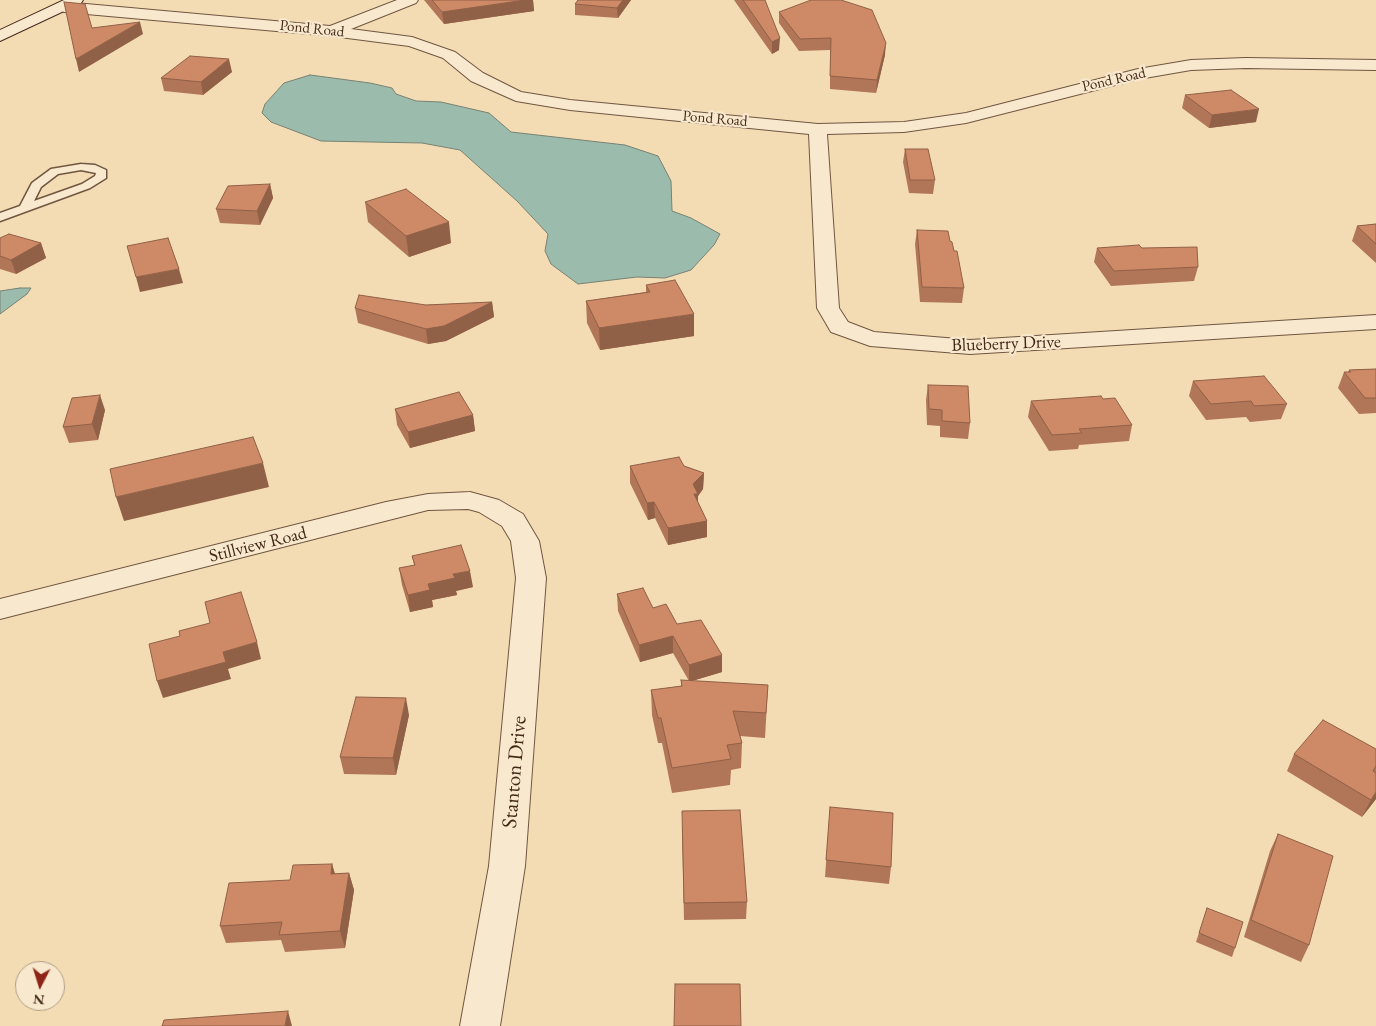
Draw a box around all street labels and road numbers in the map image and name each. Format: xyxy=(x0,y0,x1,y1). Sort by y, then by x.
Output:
street label: Pond Road xyxy=(279,17,345,41)
street label: Pond Road xyxy=(1080,64,1148,96)
street label: Pond Road xyxy=(682,107,748,131)
street label: Blueberry Drive xyxy=(951,331,1061,357)
street label: Stillview Road xyxy=(207,522,309,568)
street label: Stanton Drive xyxy=(498,715,532,829)

